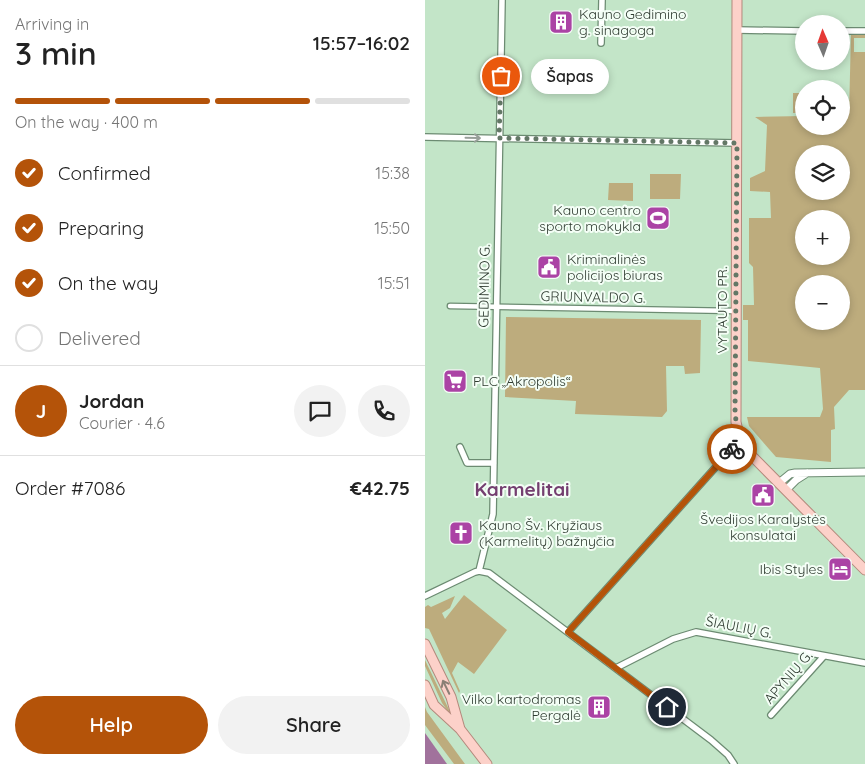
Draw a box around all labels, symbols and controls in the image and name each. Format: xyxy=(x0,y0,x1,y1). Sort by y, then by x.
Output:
place label: Kauno Gedimino g. sinagoga xyxy=(579,5,687,39)
building icon: Kauno Gedimino g. sinagoga xyxy=(548,9,574,35)
text: Arriving in xyxy=(15,14,89,34)
north arrow xyxy=(795,15,850,70)
map controls xyxy=(795,15,850,330)
text: 15:57–16:02 xyxy=(313,31,410,55)
text: 3 min xyxy=(15,33,97,73)
pin xyxy=(480,55,522,97)
callout: Šapas xyxy=(531,58,609,94)
icon: bag xyxy=(487,62,515,90)
text: Šapas xyxy=(547,66,593,86)
button: locate xyxy=(795,80,850,135)
text: On the way · 400 m xyxy=(15,112,158,132)
one-way arrow xyxy=(465,133,481,142)
button: layers xyxy=(795,145,850,200)
icon: check xyxy=(15,159,43,187)
text: Confirmed xyxy=(58,161,151,185)
text: 15:38 xyxy=(375,163,410,183)
place label: Kauno centro sporto mokykla xyxy=(539,201,641,235)
sports icon: Kauno centro sporto mokykla xyxy=(645,205,671,231)
button: + xyxy=(795,210,850,265)
icon: check xyxy=(15,214,43,242)
text: Preparing xyxy=(58,216,144,240)
text: 15:50 xyxy=(374,218,410,238)
street label: GEDIMINO G. xyxy=(474,244,494,328)
place label: Kriminalinės policijos biuras xyxy=(567,250,663,284)
public building icon: Kriminalinės policijos biuras xyxy=(536,254,562,280)
street label: VYTAUTO PR. xyxy=(713,267,731,353)
icon: check xyxy=(15,269,43,297)
text: On the way xyxy=(58,271,159,295)
text: 15:51 xyxy=(378,273,410,293)
button: − xyxy=(795,275,850,330)
street label: GRIUNVALDO G. xyxy=(540,287,646,307)
text: Delivered xyxy=(58,326,141,350)
supermarket icon: PLC „Akropolis“ xyxy=(442,368,468,394)
place label: PLC „Akropolis“ xyxy=(473,372,571,390)
button: chat xyxy=(294,385,346,437)
button: phone xyxy=(358,385,410,437)
text: Jordan xyxy=(79,389,144,413)
text: J xyxy=(36,399,46,423)
text: Courier · 4.6 xyxy=(79,413,165,433)
courier xyxy=(707,424,757,474)
icon: bike xyxy=(718,435,746,463)
text: Order #7086 xyxy=(15,476,125,500)
text: €42.75 xyxy=(350,476,410,500)
district label: Karmelitai xyxy=(474,477,570,501)
public building icon: Švedijos Karalystės konsulatai xyxy=(750,482,776,508)
place label: Švedijos Karalystės konsulatai xyxy=(700,510,826,544)
place label: Kauno Šv. Kryžiaus (Karmelitų) bažnyčia xyxy=(479,516,615,550)
church icon: Kauno Šv. Kryžiaus (Karmelitų) bažnyčia xyxy=(448,520,474,546)
hotel icon: Ibis Styles xyxy=(827,556,853,582)
place label: Ibis Styles xyxy=(760,560,823,578)
street label: ŠIAULIŲ G. xyxy=(704,612,774,642)
street label: APYNIŲ G. xyxy=(760,647,816,707)
one-way arrow xyxy=(441,679,451,694)
pin xyxy=(646,686,688,728)
place label: Vilko kartodromas Pergalė xyxy=(462,690,581,724)
icon: home xyxy=(653,693,681,721)
building icon: Vilko kartodromas Pergalė xyxy=(586,694,612,720)
button: Help xyxy=(15,696,208,754)
button: Share xyxy=(218,696,410,754)

